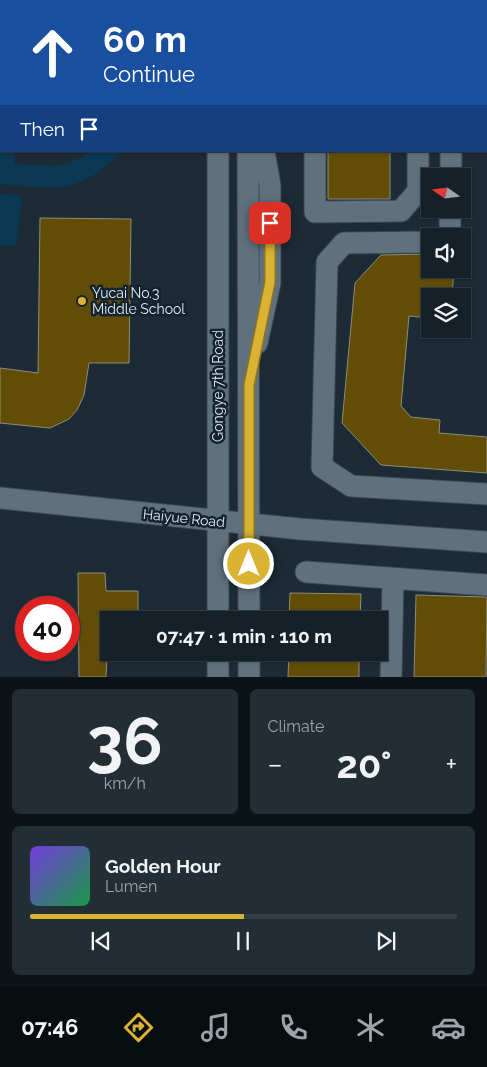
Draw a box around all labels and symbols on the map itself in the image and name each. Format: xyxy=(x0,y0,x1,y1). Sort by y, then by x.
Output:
north arrow xyxy=(421,168,471,218)
pin xyxy=(249,202,291,244)
place label: Yucai No.3 Middle School xyxy=(92,285,185,317)
marker: Yucai No.3 Middle School xyxy=(76,295,88,307)
street label: Gongye 7th Road xyxy=(210,330,226,442)
street label: Haiyue Road xyxy=(142,506,226,530)
position arrow xyxy=(222,537,274,589)
speed limit sign: 40 xyxy=(15,596,80,661)

